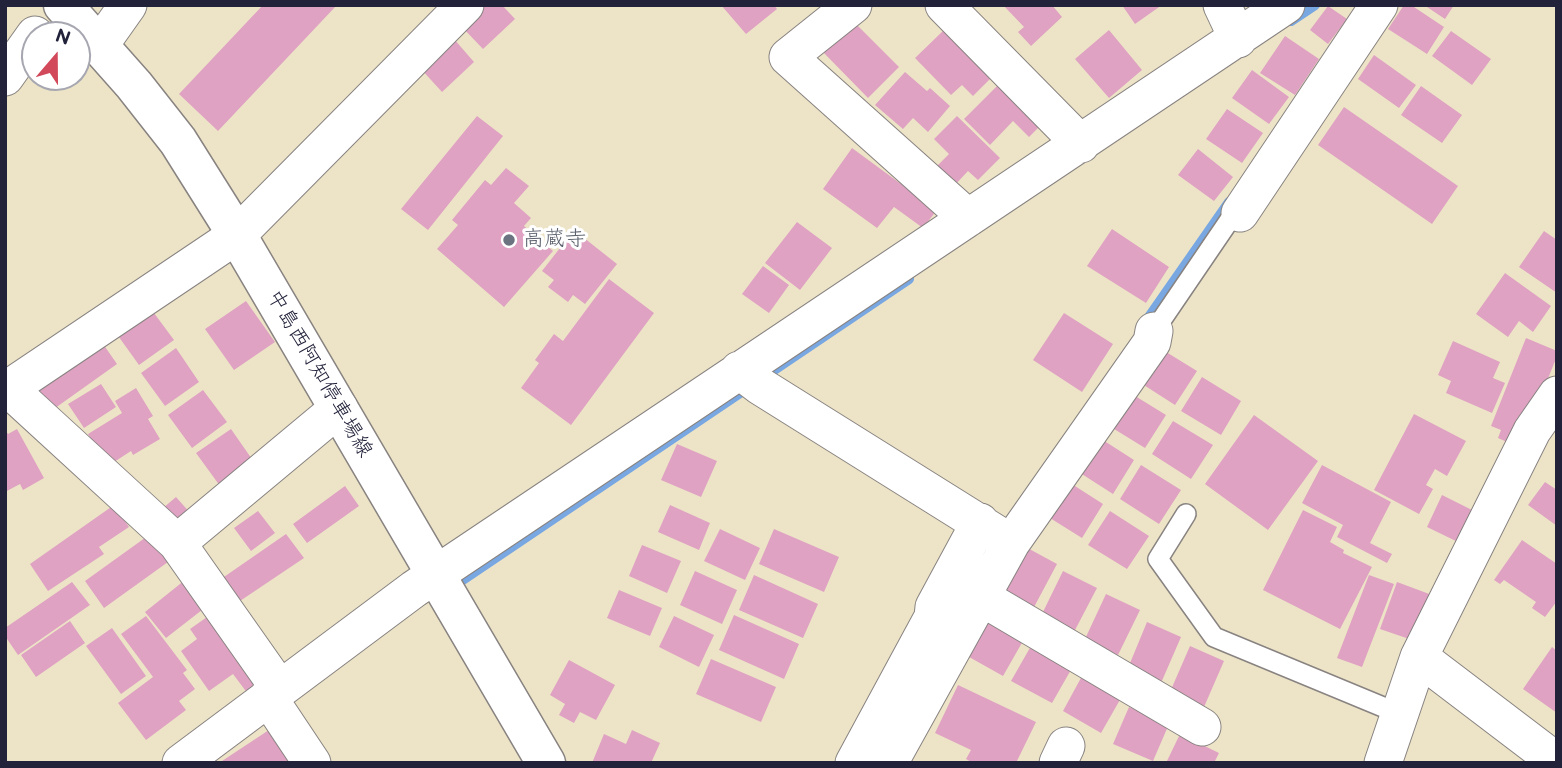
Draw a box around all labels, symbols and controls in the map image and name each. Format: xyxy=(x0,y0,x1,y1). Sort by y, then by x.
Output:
north arrow xyxy=(21,21,91,91)
text: N xyxy=(52,24,73,51)
place label: 高蔵寺 xyxy=(523,227,586,253)
marker: 高蔵寺 xyxy=(501,232,517,248)
street label: 中島西阿知停車場線 xyxy=(261,286,377,462)

